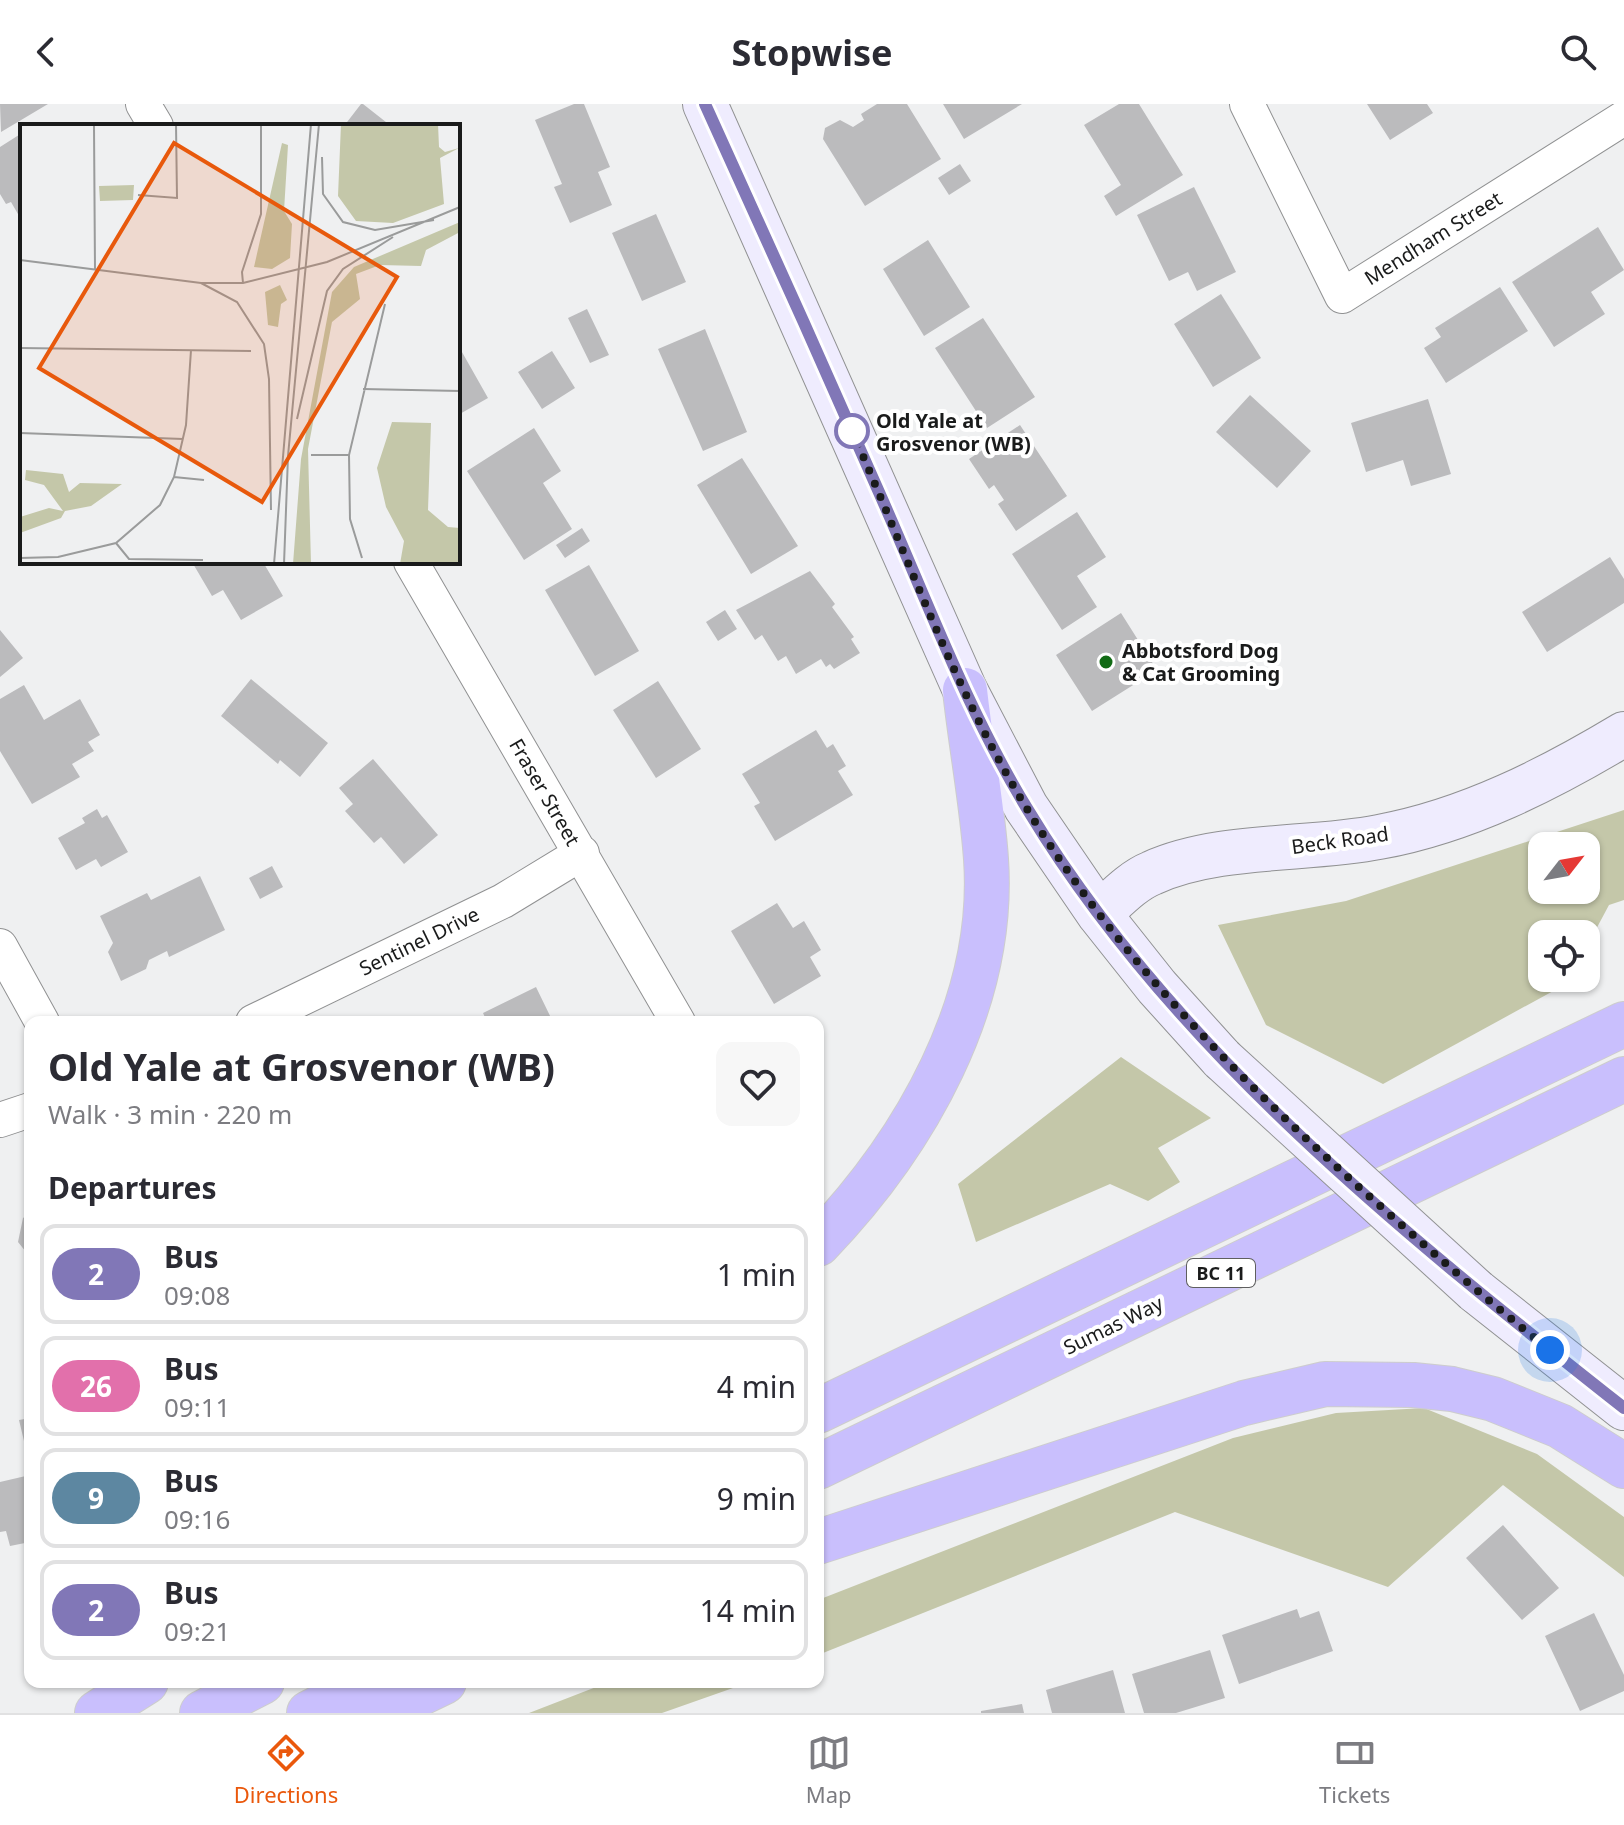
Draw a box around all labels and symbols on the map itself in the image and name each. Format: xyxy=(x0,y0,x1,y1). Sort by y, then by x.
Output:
inset map xyxy=(20,124,460,564)
street label: Mendham Street xyxy=(1359,185,1507,291)
place label: Old Yale at Grosvenor (WB) xyxy=(876,407,1031,457)
marker: Old Yale at Grosvenor (WB) xyxy=(835,414,869,448)
place label: Abbotsford Dog & Cat Grooming xyxy=(1122,637,1280,687)
marker: Abbotsford Dog & Cat Grooming xyxy=(1097,653,1115,671)
street label: Fraser Street xyxy=(503,733,587,851)
street label: Beck Road xyxy=(1290,820,1390,860)
north arrow xyxy=(1528,832,1600,904)
street label: Sentinel Drive xyxy=(354,900,484,982)
road number: BC 11 xyxy=(1187,1259,1255,1287)
street label: Sumas Way xyxy=(1059,1289,1168,1361)
your location xyxy=(1530,1330,1570,1370)

